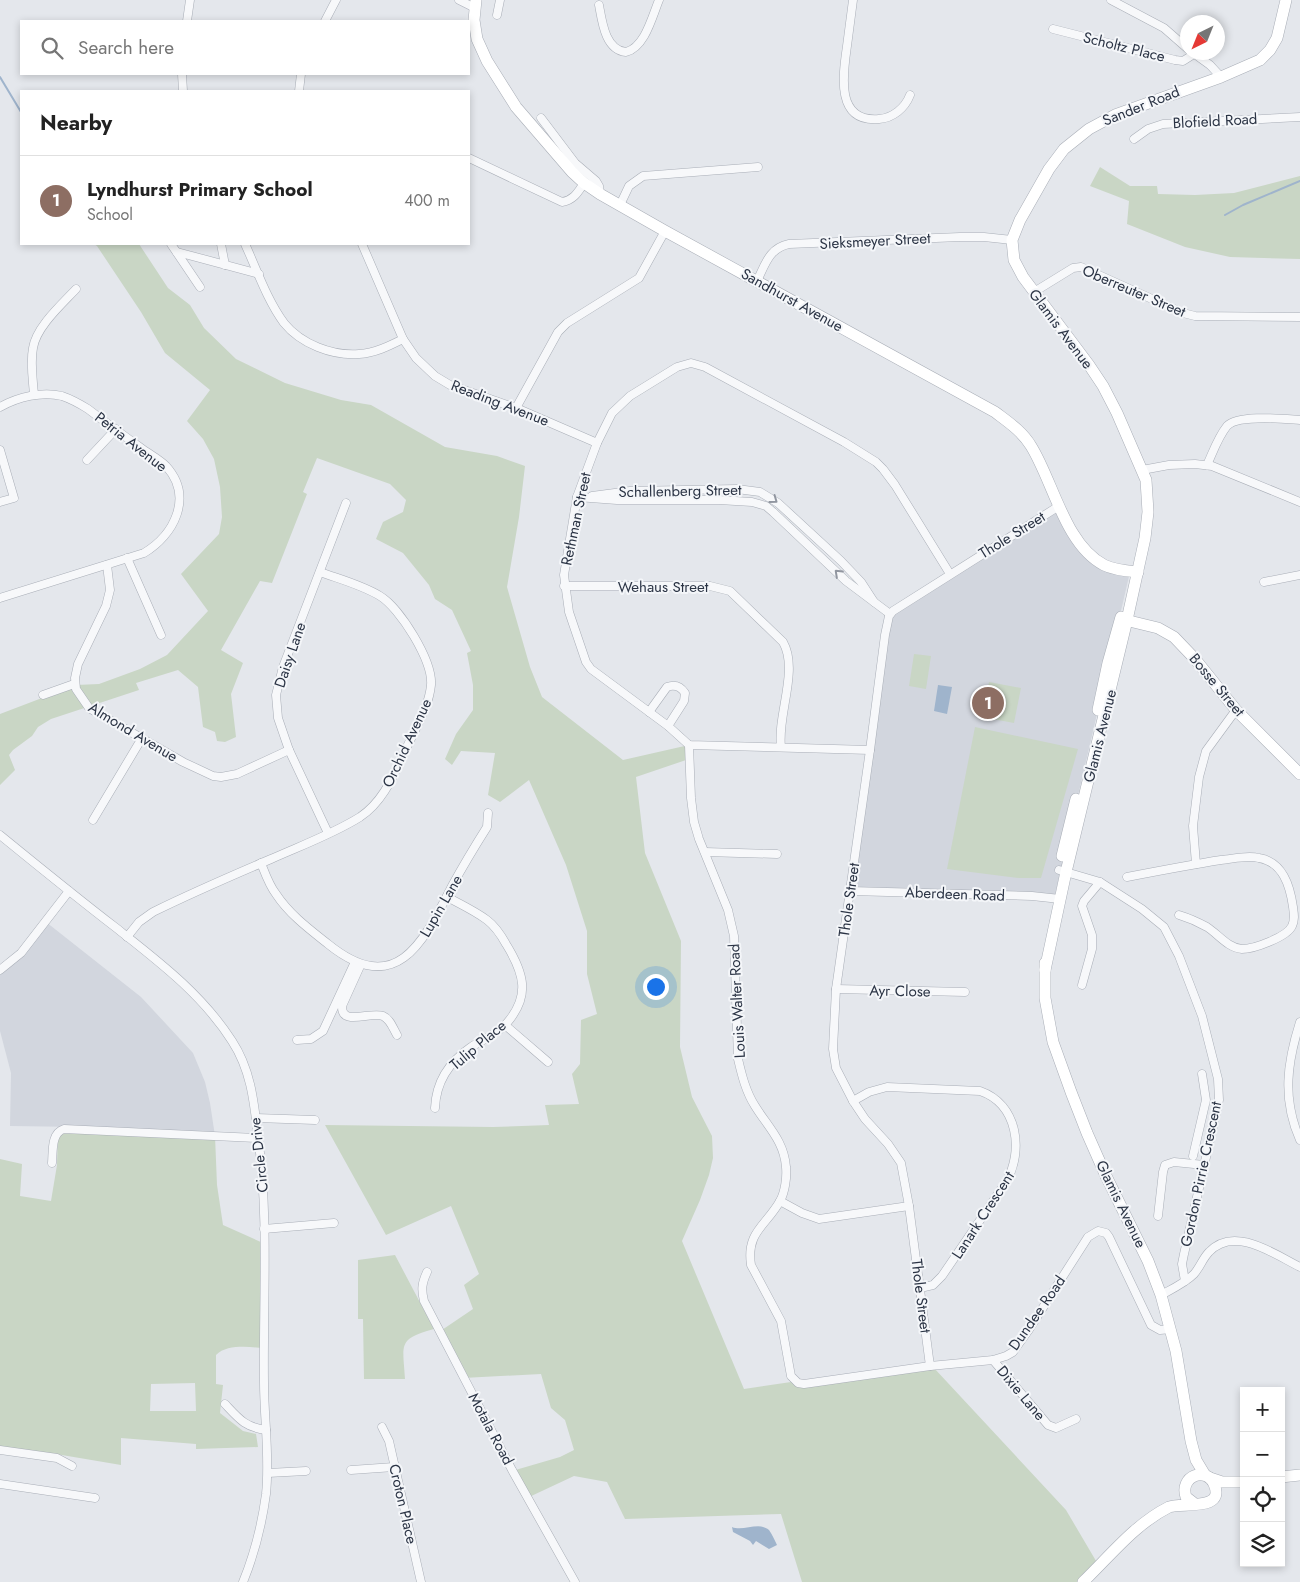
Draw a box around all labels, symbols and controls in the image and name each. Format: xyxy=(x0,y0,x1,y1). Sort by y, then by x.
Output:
north arrow xyxy=(1180,15,1225,60)
search box xyxy=(20,20,470,75)
street label: Scholtz Place xyxy=(1081,26,1168,68)
icon: search xyxy=(38,34,66,62)
text: Search here xyxy=(78,34,174,61)
street label: Sander Road xyxy=(1099,81,1183,131)
text: Nearby xyxy=(40,108,112,138)
street label: Blofield Road xyxy=(1172,108,1258,134)
text: Lyndhurst Primary School xyxy=(87,176,313,203)
text: 1 xyxy=(52,189,60,212)
text: 400 m xyxy=(404,189,450,212)
text: School xyxy=(87,203,133,226)
street label: Sieksmeyer Street xyxy=(819,227,932,255)
street label: Oberreuter Street xyxy=(1079,259,1190,323)
street label: Sandhurst Avenue xyxy=(737,263,847,337)
street label: Glamis Avenue xyxy=(1024,284,1099,374)
street label: Reading Avenue xyxy=(448,374,552,432)
street label: Petria Avenue xyxy=(90,407,172,477)
street label: Rethman Street xyxy=(555,470,597,568)
street label: Schallenberg Street xyxy=(618,479,742,503)
one-way arrow xyxy=(768,494,778,503)
street label: Thole Street xyxy=(975,506,1050,564)
one-way arrow xyxy=(834,570,843,579)
street label: Wehaus Street xyxy=(618,576,709,598)
street label: Daisy Lane xyxy=(269,619,312,691)
street label: Bosse Street xyxy=(1184,649,1250,722)
pin: 1 xyxy=(972,684,1004,722)
street label: Glamis Avenue xyxy=(1078,687,1122,785)
street label: Orchid Avenue xyxy=(377,695,437,791)
street label: Almond Avenue xyxy=(84,697,182,768)
street label: Thole Street xyxy=(833,861,865,938)
street label: Lupin Lane xyxy=(414,871,468,941)
street label: Aberdeen Road xyxy=(905,881,1005,907)
street label: Louis Walter Road xyxy=(723,943,751,1059)
your location xyxy=(643,974,669,1000)
street label: Ayr Close xyxy=(869,979,931,1003)
street label: Tulip Place xyxy=(445,1015,511,1075)
street label: Gordon Pirrie Crescent xyxy=(1175,1099,1227,1249)
street label: Circle Drive xyxy=(244,1116,274,1194)
street label: Glamis Avenue xyxy=(1090,1156,1152,1252)
street label: Lanark Crescent xyxy=(946,1166,1020,1263)
street label: Thole Street xyxy=(906,1258,937,1335)
street label: Dundee Road xyxy=(1003,1271,1071,1355)
street label: Dixie Lane xyxy=(991,1361,1051,1426)
map controls xyxy=(1240,1387,1285,1567)
button: + xyxy=(1240,1387,1285,1432)
street label: Motala Road xyxy=(463,1389,519,1469)
button: − xyxy=(1240,1432,1285,1477)
street label: Croton Place xyxy=(383,1462,423,1546)
button: locate xyxy=(1240,1477,1285,1522)
button: layers xyxy=(1240,1522,1285,1567)

